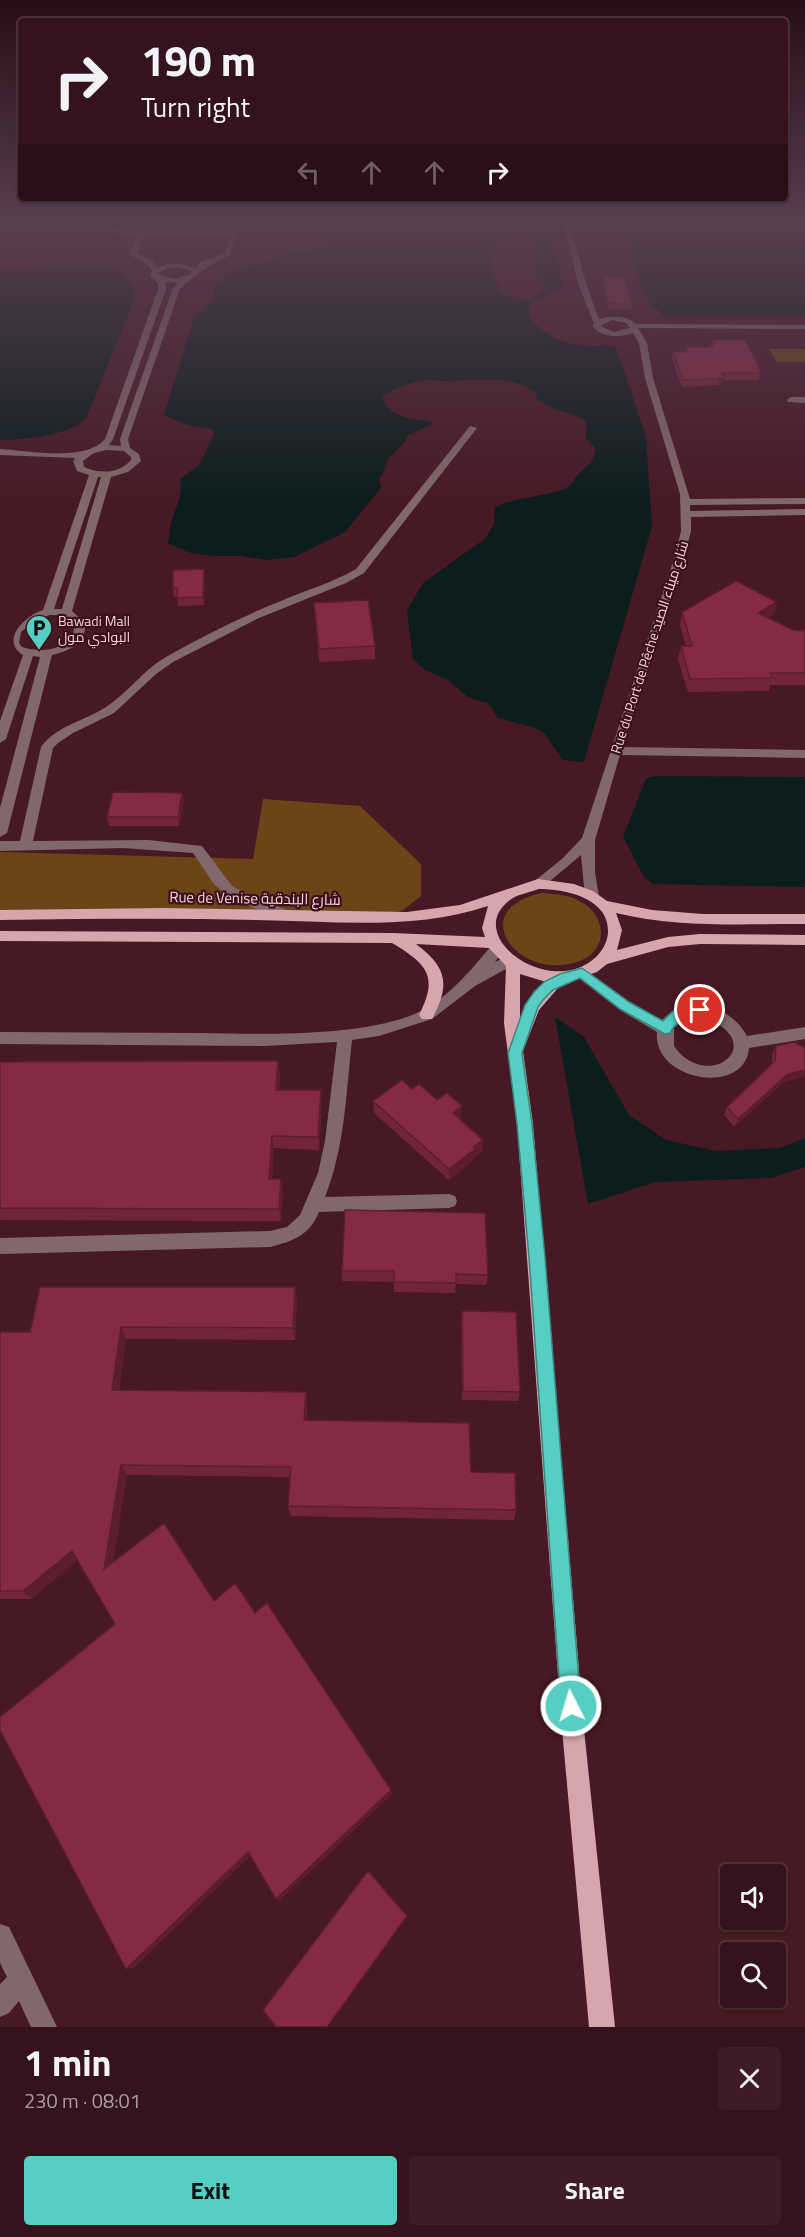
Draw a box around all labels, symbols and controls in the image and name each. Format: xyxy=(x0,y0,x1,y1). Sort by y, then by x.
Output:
text: 190 m xyxy=(141,28,256,92)
icon: right xyxy=(42,42,120,120)
text: Turn right xyxy=(141,86,250,127)
icon: left xyxy=(292,156,325,189)
icon: ahead xyxy=(355,156,388,189)
icon: ahead xyxy=(418,156,451,189)
icon: right xyxy=(481,156,514,189)
street label: Rue du Port de Pêche شارع ميناء الصيد xyxy=(605,538,693,756)
place label: Bawadi Mall البوادي مول xyxy=(58,610,130,649)
parking icon: Bawadi Mall البوادي مول xyxy=(24,613,54,651)
street label: Rue de Venise شارع البندقية xyxy=(169,885,341,911)
pin xyxy=(674,984,725,1035)
icon: arrive xyxy=(683,993,716,1026)
position arrow xyxy=(539,1674,603,1738)
map controls xyxy=(720,1864,786,2008)
button: sound xyxy=(720,1864,786,1930)
button: search xyxy=(720,1942,786,2008)
text: 1 min xyxy=(24,2035,111,2090)
button: close xyxy=(718,2047,781,2110)
text: 230 m · 08:01 xyxy=(24,2085,141,2116)
button: Exit xyxy=(24,2156,397,2225)
button: Share xyxy=(409,2156,781,2225)

